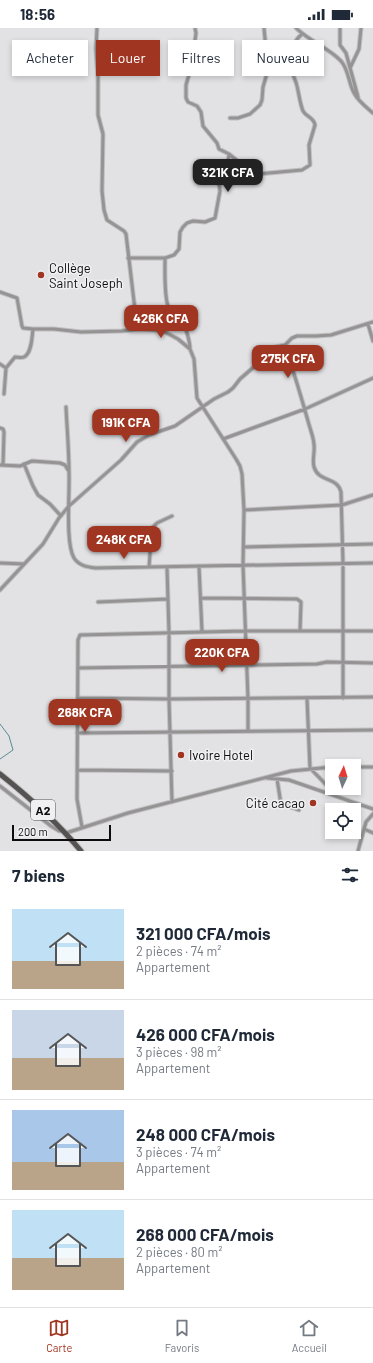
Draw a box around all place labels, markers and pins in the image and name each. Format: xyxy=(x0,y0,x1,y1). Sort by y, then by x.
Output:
pin: 321K CFA xyxy=(187,159,269,193)
place label: Collège Saint Joseph xyxy=(49,260,123,291)
marker: Collège Saint Joseph xyxy=(36,270,46,280)
pin: 426K CFA xyxy=(120,305,202,339)
pin: 275K CFA xyxy=(247,345,329,379)
pin: 191K CFA xyxy=(85,409,167,443)
pin: 248K CFA xyxy=(83,526,165,560)
pin: 220K CFA xyxy=(181,639,263,673)
pin: 268K CFA xyxy=(44,699,126,733)
place label: Ivoire Hotel xyxy=(189,747,253,763)
marker: Ivoire Hotel xyxy=(176,750,186,760)
place label: Cité cacao xyxy=(246,795,305,811)
marker: Cité cacao xyxy=(308,798,318,808)

